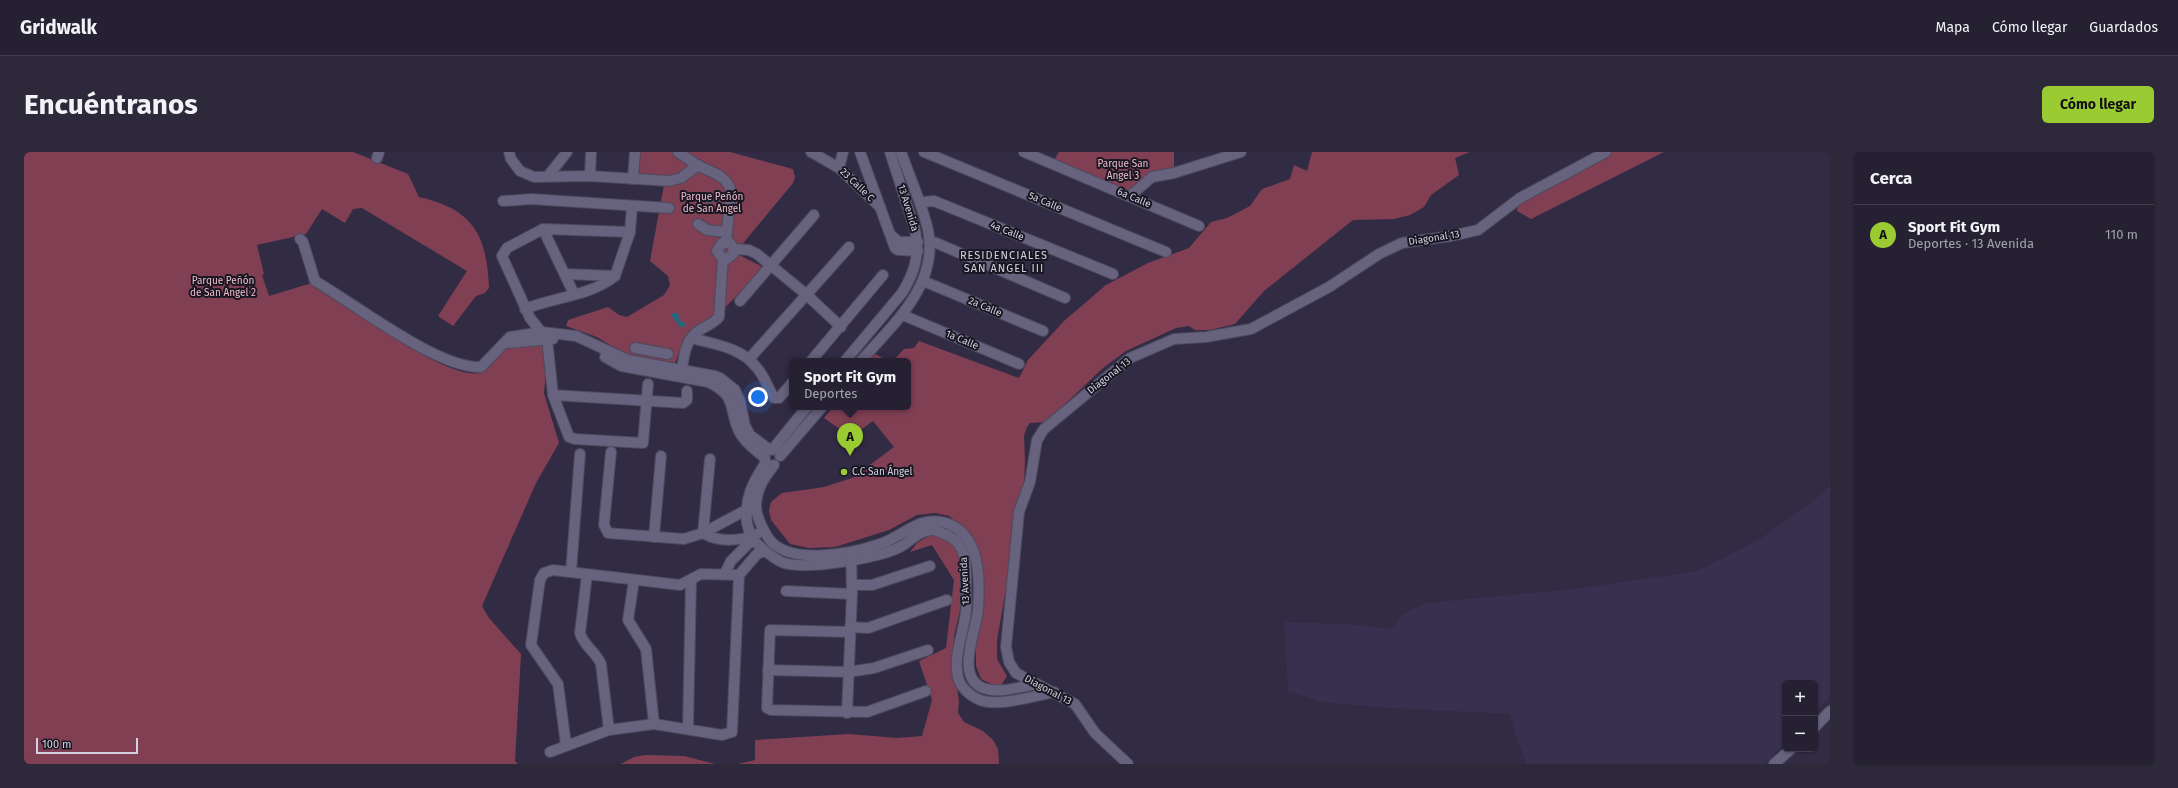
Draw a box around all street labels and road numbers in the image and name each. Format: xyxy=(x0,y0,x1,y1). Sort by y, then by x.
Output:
street label: 23 Calle C xyxy=(837,166,877,204)
street label: 13 Avenida xyxy=(895,183,921,233)
street label: 6a Calle xyxy=(1115,186,1153,210)
street label: 5a Calle xyxy=(1026,190,1064,214)
street label: 4a Calle xyxy=(988,219,1026,243)
street label: Diagonal 13 xyxy=(1408,228,1460,248)
street label: 2a Calle xyxy=(967,295,1003,319)
street label: 1a Calle xyxy=(944,328,980,352)
street label: Diagonal 13 xyxy=(1085,355,1133,397)
street label: 13 Avenida xyxy=(958,557,972,605)
street label: Diagonal 13 xyxy=(1022,673,1074,707)

